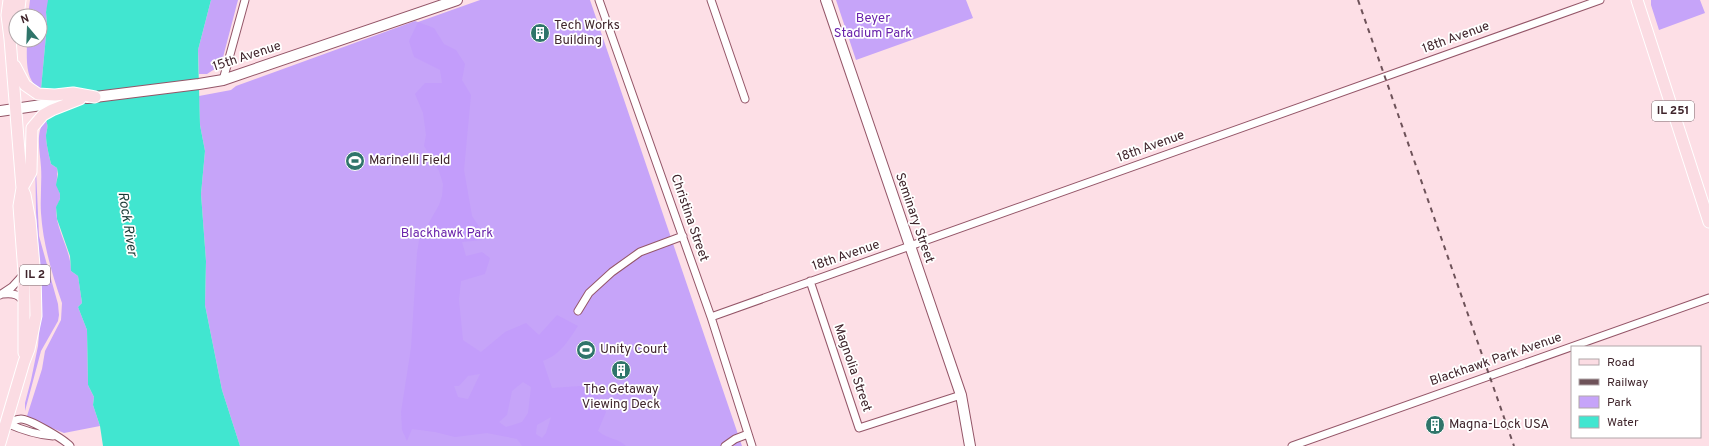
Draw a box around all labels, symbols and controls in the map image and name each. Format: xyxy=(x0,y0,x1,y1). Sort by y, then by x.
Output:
north arrow xyxy=(8,8,48,48)
park label: Beyer Stadium Park xyxy=(834,11,912,42)
text: N xyxy=(19,12,31,27)
place label: Tech Works Building xyxy=(554,18,620,49)
street label: 18th Avenue xyxy=(1420,18,1492,58)
building icon: Tech Works Building xyxy=(529,22,551,44)
street label: 15th Avenue xyxy=(211,38,283,76)
road number: IL 251 xyxy=(1652,101,1694,121)
street label: 18th Avenue xyxy=(1115,127,1187,167)
sports icon: Marinelli Field xyxy=(344,150,366,172)
place label: Marinelli Field xyxy=(369,153,450,169)
street label: Seminary Street xyxy=(891,171,937,265)
street label: Christina Street xyxy=(667,172,711,264)
water label: Rock River xyxy=(114,191,141,259)
park label: Blackhawk Park xyxy=(401,226,493,242)
street label: 18th Avenue xyxy=(810,237,882,275)
road number: IL 2 xyxy=(20,265,50,285)
street label: Magnolia Street xyxy=(830,322,875,414)
street label: Blackhawk Park Avenue xyxy=(1428,330,1564,390)
sports icon: Unity Court xyxy=(575,339,597,361)
place label: Unity Court xyxy=(600,342,668,358)
legend xyxy=(1571,346,1701,438)
text: Road xyxy=(1607,355,1635,371)
building icon: The Getaway Viewing Deck xyxy=(610,359,632,381)
text: Railway xyxy=(1607,375,1648,391)
place label: The Getaway Viewing Deck xyxy=(582,382,660,413)
text: Park xyxy=(1607,395,1632,411)
building icon: Magna-Lock USA xyxy=(1424,414,1446,436)
text: Water xyxy=(1607,415,1639,431)
place label: Magna-Lock USA xyxy=(1449,417,1549,433)

